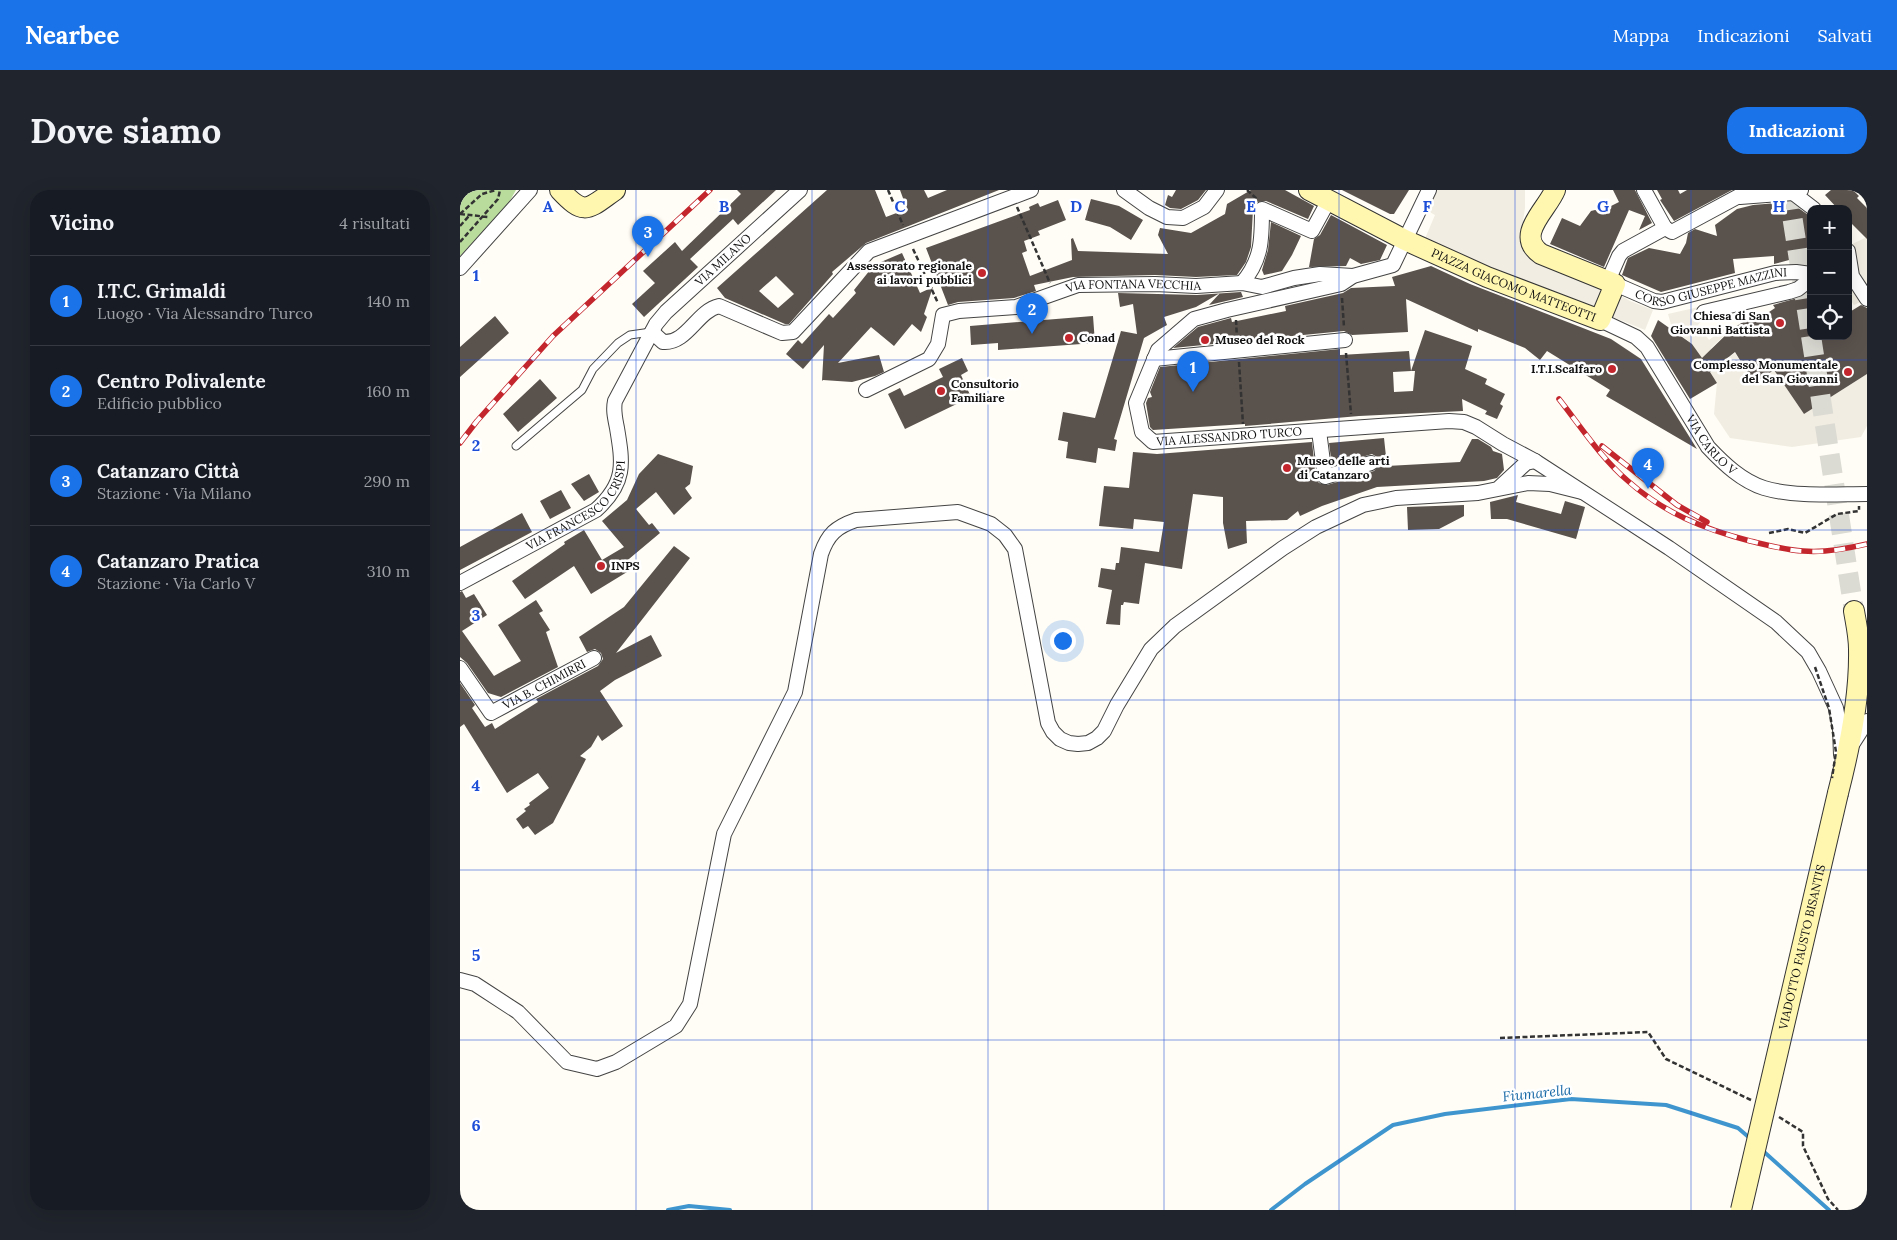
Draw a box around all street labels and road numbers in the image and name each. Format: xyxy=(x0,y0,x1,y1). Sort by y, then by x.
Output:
street label: VIA MILANO xyxy=(691,230,754,290)
street label: PIAZZA GIACOMO MATTEOTTI xyxy=(1429,245,1598,325)
street label: CORSO GIUSEPPE MAZZINI xyxy=(1633,264,1788,309)
street label: VIA FONTANA VECCHIA xyxy=(1063,276,1202,296)
street label: VIA CARLO V xyxy=(1683,411,1741,478)
street label: VIA ALESSANDRO TURCO xyxy=(1155,423,1303,449)
street label: VIA FRANCESCO CRISPI xyxy=(522,460,628,554)
street label: VIA B. CHIMIRRI xyxy=(499,656,588,713)
street label: VIADOTTO FAUSTO BISANTIS xyxy=(1775,863,1828,1032)

